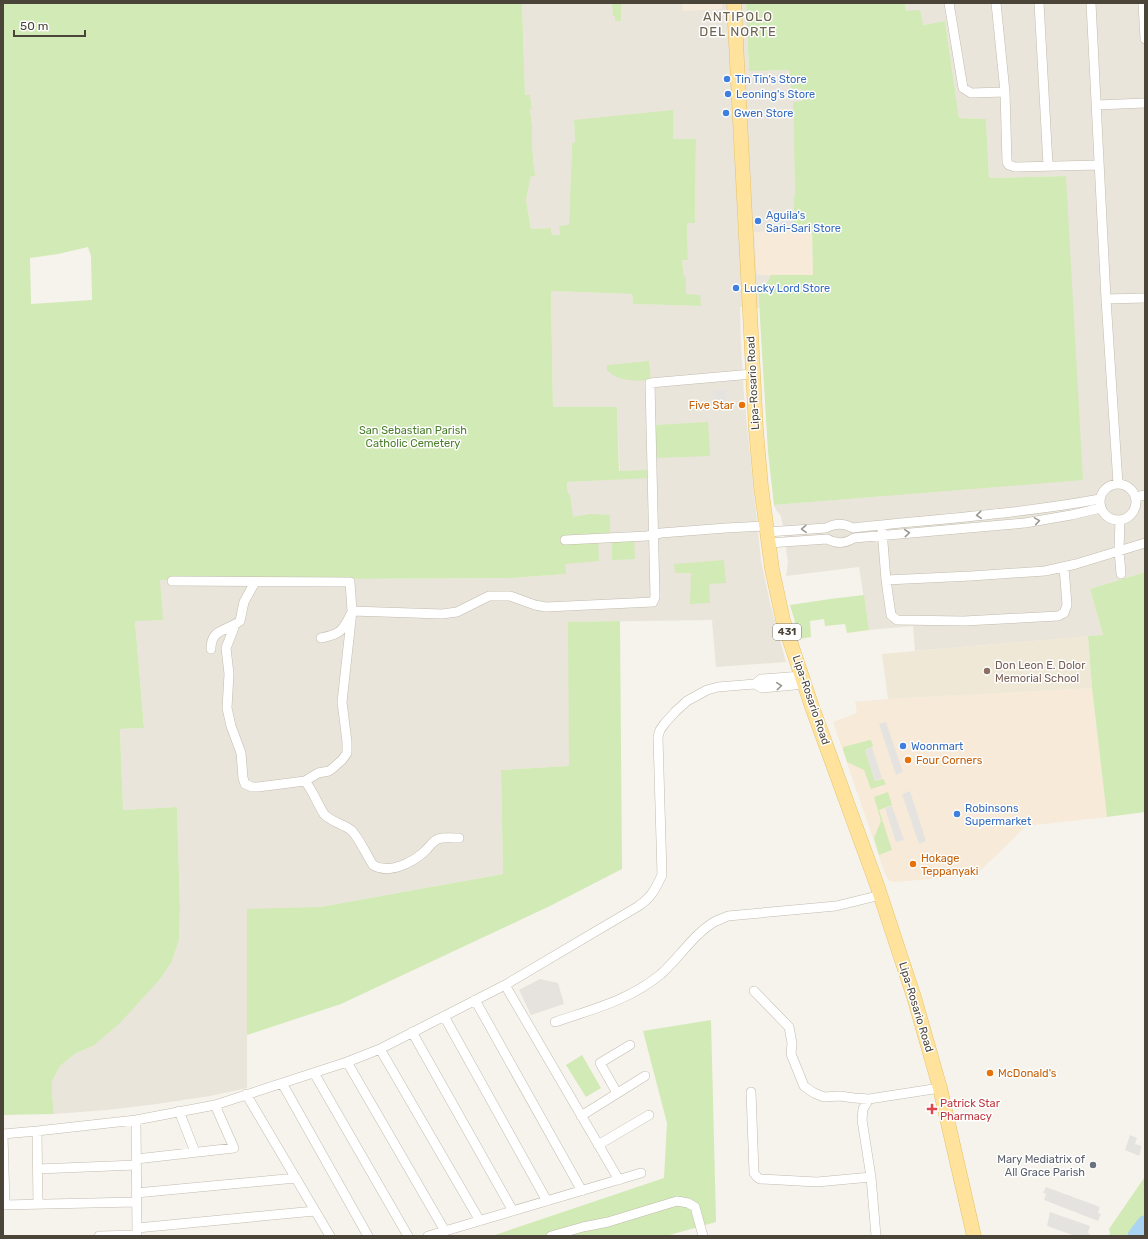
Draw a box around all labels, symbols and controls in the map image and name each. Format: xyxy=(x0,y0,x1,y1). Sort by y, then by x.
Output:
district label: ANTIPOLO DEL NORTE xyxy=(699,9,777,39)
scale bar xyxy=(14,12,85,38)
text: 50 m xyxy=(20,19,48,33)
place label: Tin Tin's Store xyxy=(735,73,807,86)
marker: Tin Tin's Store xyxy=(722,74,732,84)
place label: Leoning's Store xyxy=(736,88,815,101)
marker: Leoning's Store xyxy=(723,89,733,99)
place label: Gwen Store xyxy=(734,107,793,120)
marker: Gwen Store xyxy=(721,108,731,118)
place label: Aguila's Sari-Sari Store xyxy=(766,209,841,235)
marker: Aguila's Sari-Sari Store xyxy=(753,216,763,226)
place label: Lucky Lord Store xyxy=(744,282,830,295)
marker: Lucky Lord Store xyxy=(731,283,741,293)
street label: Lipa-Rosario Road xyxy=(744,336,762,430)
place label: Five Star xyxy=(689,399,735,412)
marker: Five Star xyxy=(737,400,747,410)
park label: San Sebastian Parish Catholic Cemetery xyxy=(359,424,467,450)
one-way arrow xyxy=(976,511,982,520)
one-way arrow xyxy=(1033,517,1040,526)
one-way arrow xyxy=(801,525,807,534)
one-way arrow xyxy=(904,529,910,538)
road number: 431 xyxy=(773,624,801,640)
street label: Lipa-Rosario Road xyxy=(790,654,832,746)
place label: Don Leon E. Dolor Memorial School xyxy=(995,659,1086,685)
marker: Don Leon E. Dolor Memorial School xyxy=(982,666,992,676)
one-way arrow xyxy=(776,682,782,691)
place label: Woonmart xyxy=(911,740,964,753)
marker: Woonmart xyxy=(898,741,908,751)
place label: Four Corners xyxy=(916,754,983,767)
marker: Four Corners xyxy=(903,755,913,765)
place label: Robinsons Supermarket xyxy=(965,802,1032,828)
marker: Robinsons Supermarket xyxy=(952,809,962,819)
place label: Hokage Teppanyaki xyxy=(921,852,978,878)
marker: Hokage Teppanyaki xyxy=(908,859,918,869)
street label: Lipa-Rosario Road xyxy=(896,960,936,1054)
place label: McDonald's xyxy=(998,1067,1057,1080)
marker: McDonald's xyxy=(985,1068,995,1078)
place label: Patrick Star Pharmacy xyxy=(940,1097,1001,1123)
marker: Patrick Star Pharmacy xyxy=(927,1104,937,1114)
place label: Mary Mediatrix of All Grace Parish xyxy=(997,1153,1086,1179)
marker: Mary Mediatrix of All Grace Parish xyxy=(1088,1160,1098,1170)

